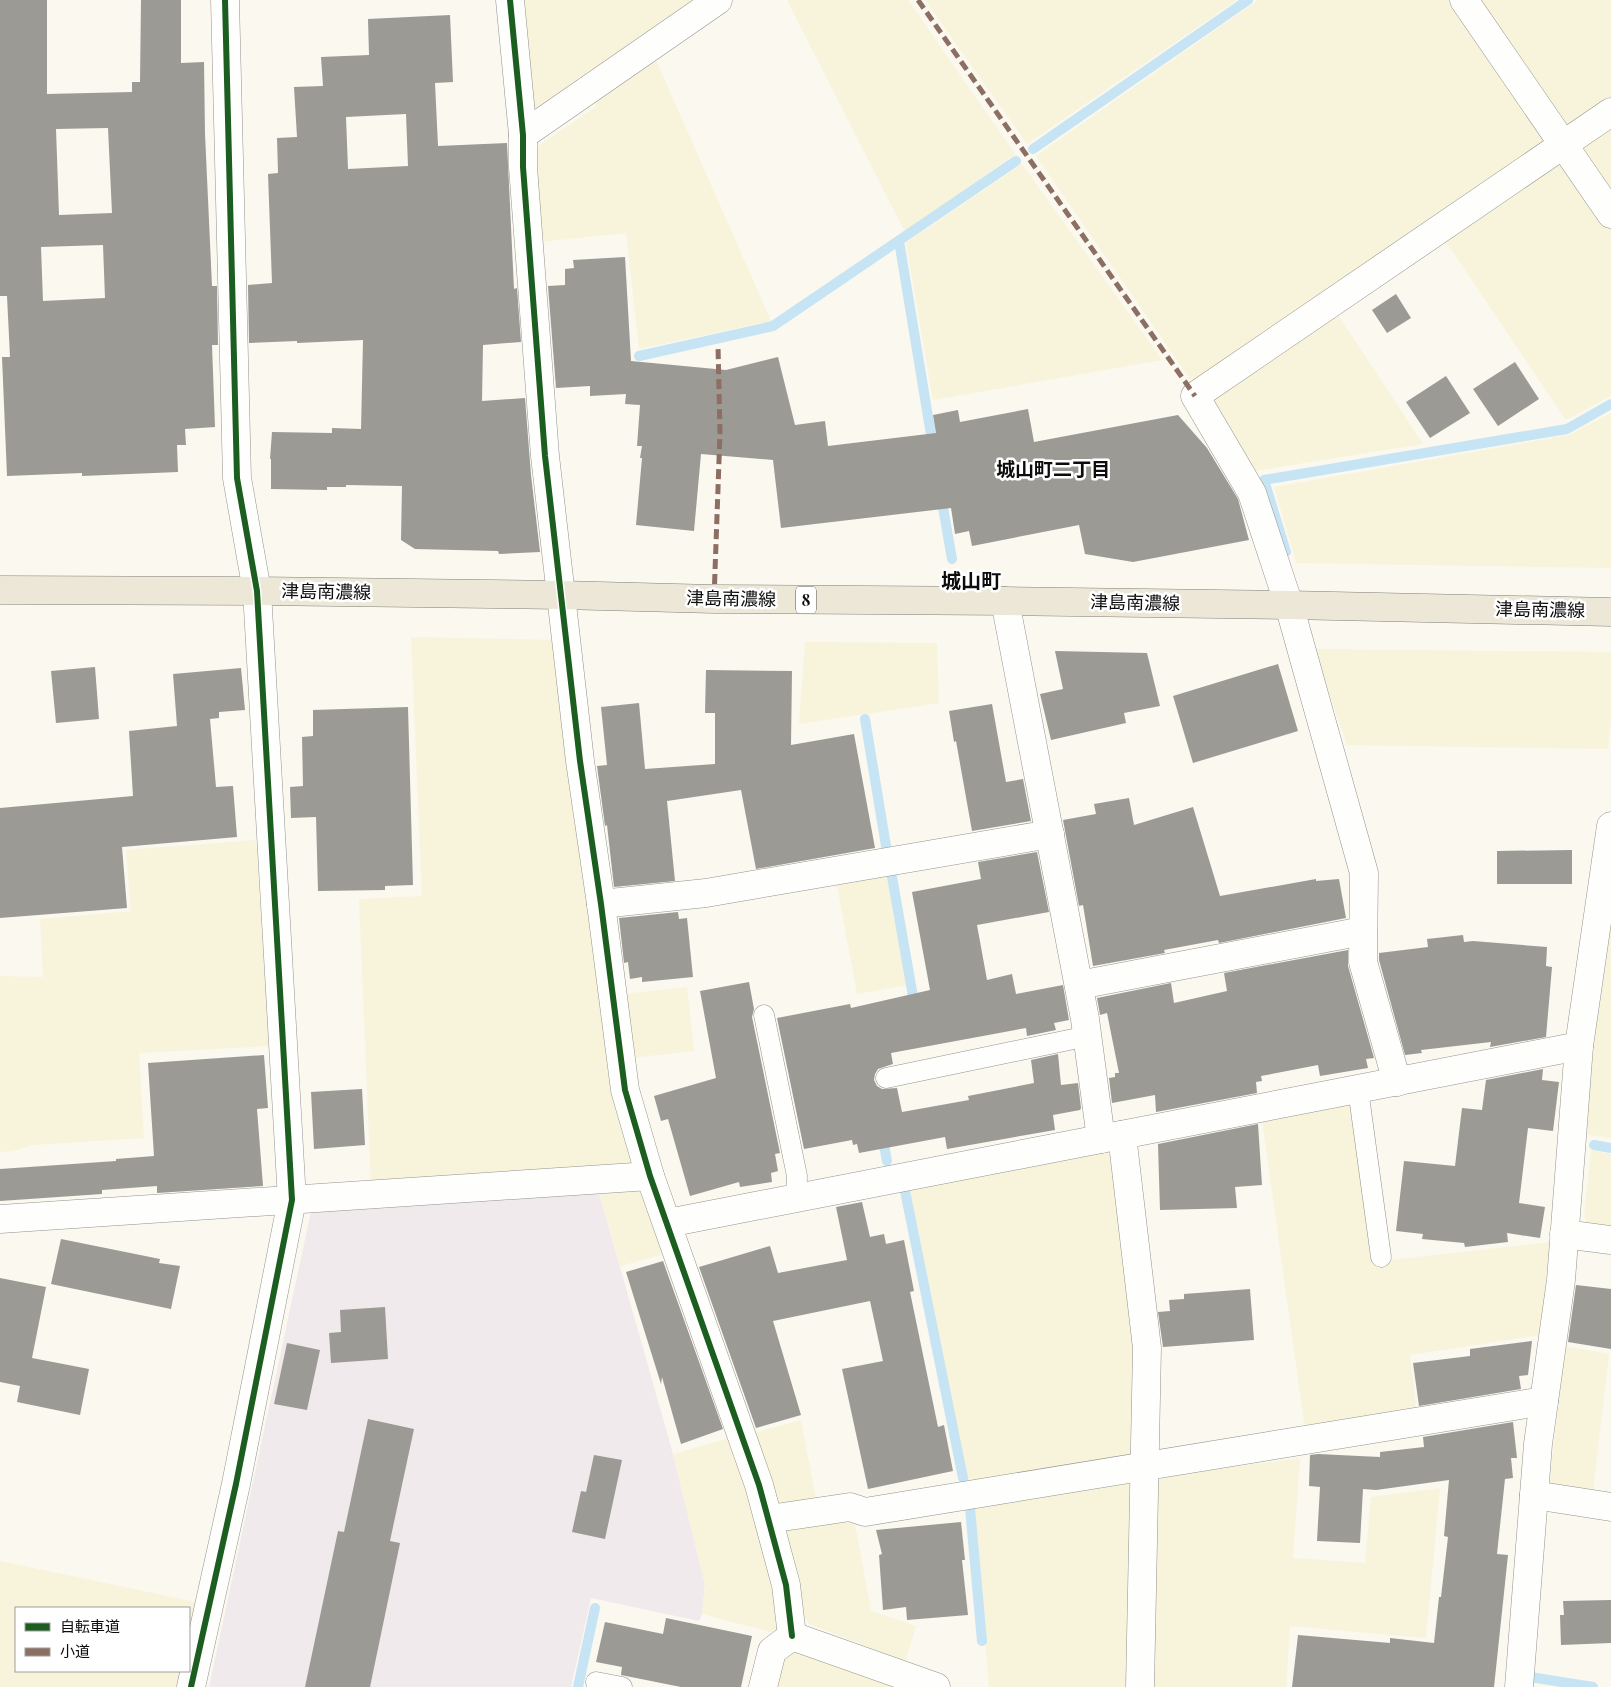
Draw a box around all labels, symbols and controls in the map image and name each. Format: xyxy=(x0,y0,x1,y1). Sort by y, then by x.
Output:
district label: 城山町二丁目 xyxy=(996,455,1110,481)
district label: 城山町 xyxy=(941,566,1001,593)
street label: 津島南濃線 xyxy=(281,578,371,604)
street label: 津島南濃線 xyxy=(686,585,776,611)
road number: 8 xyxy=(796,586,816,614)
street label: 津島南濃線 xyxy=(1090,589,1180,615)
street label: 津島南濃線 xyxy=(1495,596,1585,622)
legend xyxy=(15,1607,190,1672)
text: 自転車道 xyxy=(60,1616,120,1636)
text: 小道 xyxy=(60,1641,90,1661)

